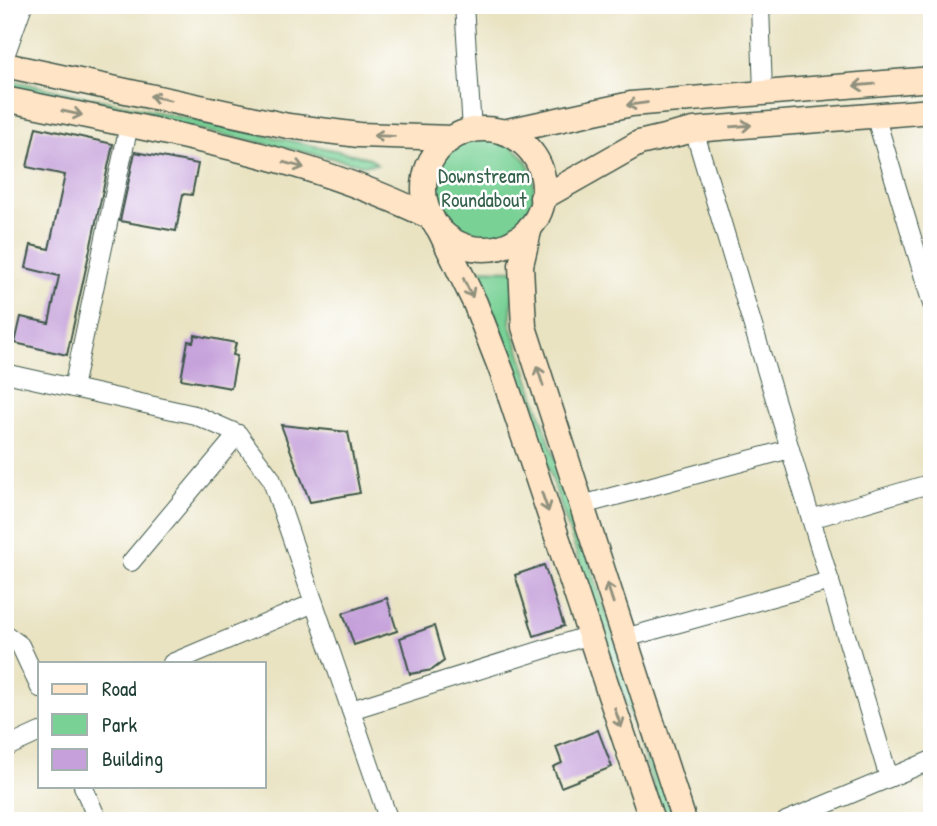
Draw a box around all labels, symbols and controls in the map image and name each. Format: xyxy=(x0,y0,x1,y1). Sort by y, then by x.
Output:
one-way arrow xyxy=(853,79,876,92)
one-way arrow xyxy=(149,91,172,105)
one-way arrow xyxy=(626,98,649,111)
one-way arrow xyxy=(60,107,83,120)
one-way arrow xyxy=(729,119,752,132)
one-way arrow xyxy=(373,129,396,142)
one-way arrow xyxy=(282,159,304,172)
park label: Downstream Roundabout xyxy=(438,161,530,214)
one-way arrow xyxy=(461,277,475,298)
one-way arrow xyxy=(533,366,545,388)
one-way arrow xyxy=(540,491,553,513)
one-way arrow xyxy=(603,582,616,604)
legend xyxy=(38,662,266,788)
text: Road xyxy=(102,674,136,703)
one-way arrow xyxy=(613,706,625,728)
text: Park xyxy=(102,710,137,739)
text: Building xyxy=(102,744,163,773)

